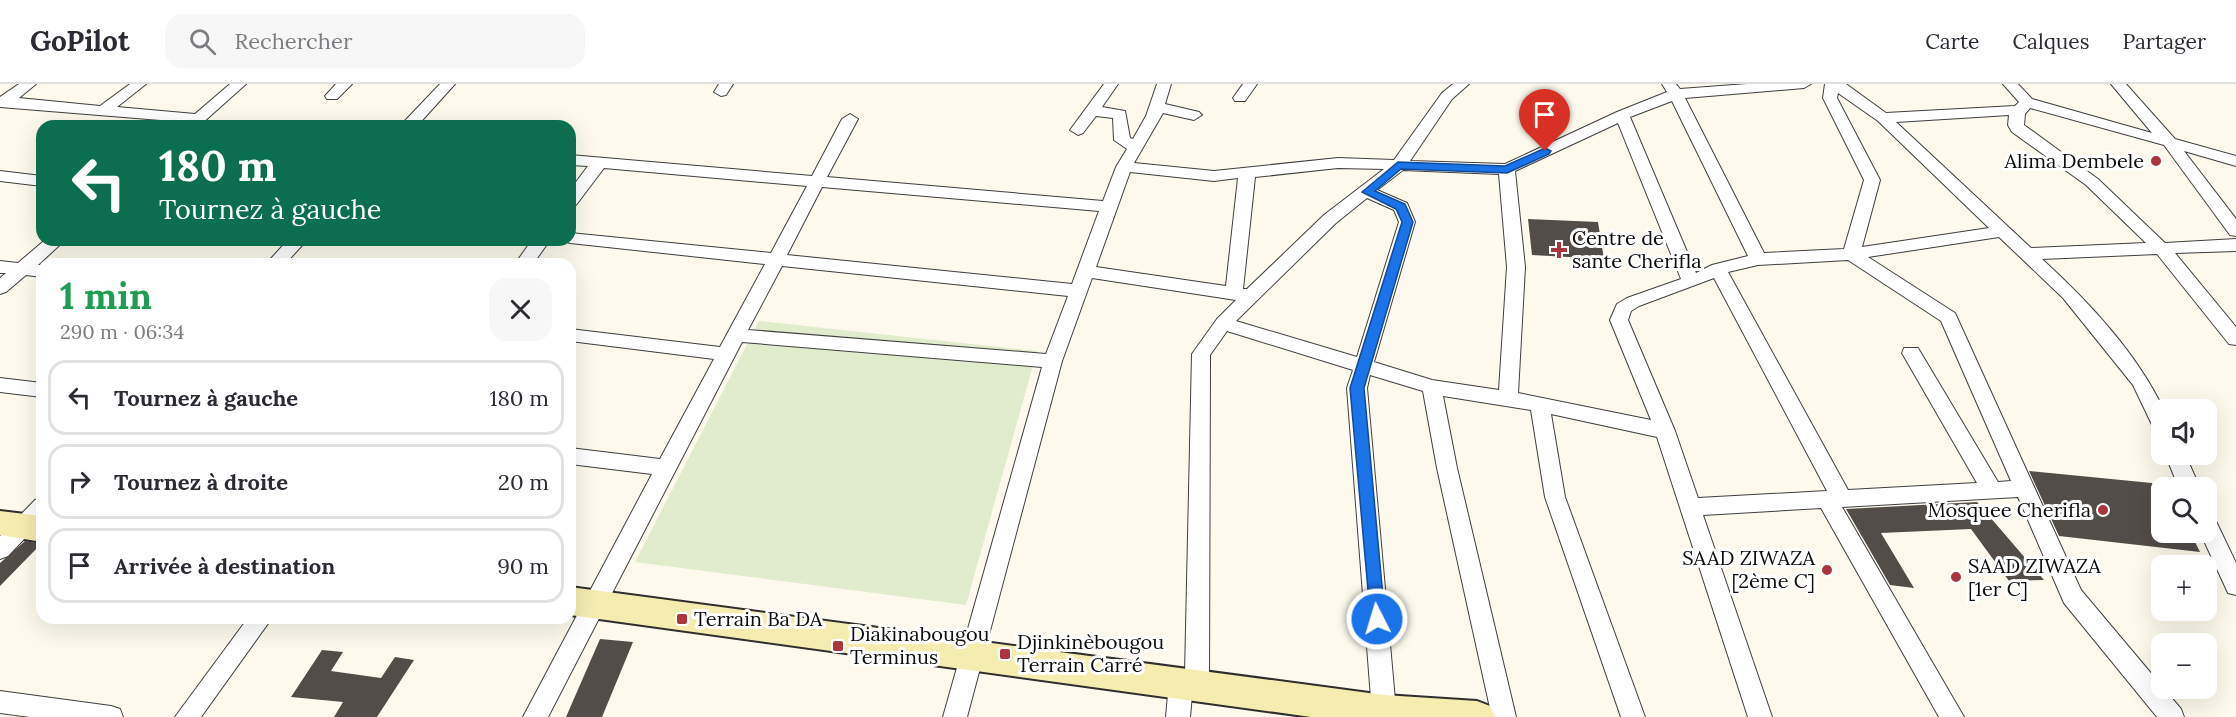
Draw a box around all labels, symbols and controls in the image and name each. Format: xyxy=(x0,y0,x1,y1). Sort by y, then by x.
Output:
search box xyxy=(165,14,585,68)
text: GoPilot xyxy=(30,23,129,59)
icon: search xyxy=(186,25,219,58)
text: Rechercher xyxy=(234,27,352,55)
text: Carte xyxy=(1925,28,1979,55)
text: Calques xyxy=(2012,28,2089,55)
text: Partager xyxy=(2122,28,2206,55)
pin xyxy=(1519,89,1570,151)
icon: arrive xyxy=(1528,98,1561,131)
text: 180 m xyxy=(159,139,276,193)
icon: left xyxy=(60,144,138,222)
place label: Alima Dembele xyxy=(2004,148,2144,173)
marker: Alima Dembele xyxy=(2149,154,2163,168)
text: Tournez à gauche xyxy=(159,192,382,226)
place label: Centre de sante Cherifla xyxy=(1572,225,1702,273)
marker: Centre de sante Cherifla xyxy=(1550,241,1568,259)
text: 1 min xyxy=(60,273,152,319)
button: close xyxy=(489,278,552,341)
text: 290 m · 06:34 xyxy=(60,319,184,344)
icon: left xyxy=(63,381,96,414)
text: Tournez à gauche xyxy=(114,384,298,412)
text: 180 m xyxy=(490,384,549,412)
map controls xyxy=(2151,399,2217,699)
button: sound xyxy=(2151,399,2217,465)
icon: right xyxy=(63,465,96,498)
text: Tournez à droite xyxy=(114,468,288,496)
text: 20 m xyxy=(498,468,549,496)
button: search xyxy=(2151,477,2217,543)
place label: Mosquee Cherifla xyxy=(1927,497,2091,522)
marker: Mosquee Cherifla xyxy=(2096,503,2110,517)
place label: SAAD ZIWAZA [2ème C] xyxy=(1682,545,1815,593)
icon: arrive xyxy=(63,549,96,582)
text: Arrivée à destination xyxy=(114,552,335,580)
text: 90 m xyxy=(497,552,549,580)
place label: SAAD ZIWAZA [1er C] xyxy=(1968,553,2101,601)
button: + xyxy=(2151,555,2217,621)
marker: SAAD ZIWAZA [2ème C] xyxy=(1820,563,1834,577)
marker: SAAD ZIWAZA [1er C] xyxy=(1949,570,1963,584)
position arrow xyxy=(1345,587,1409,651)
place label: Terrain Ba DA xyxy=(694,606,823,631)
marker: Terrain Ba DA xyxy=(675,612,689,626)
place label: Diakinabougou Terminus xyxy=(850,621,990,669)
place label: Djinkinèbougou Terrain Carré xyxy=(1017,629,1164,677)
button: − xyxy=(2151,633,2217,699)
marker: Diakinabougou Terminus xyxy=(831,639,845,653)
marker: Djinkinèbougou Terrain Carré xyxy=(998,647,1012,661)

